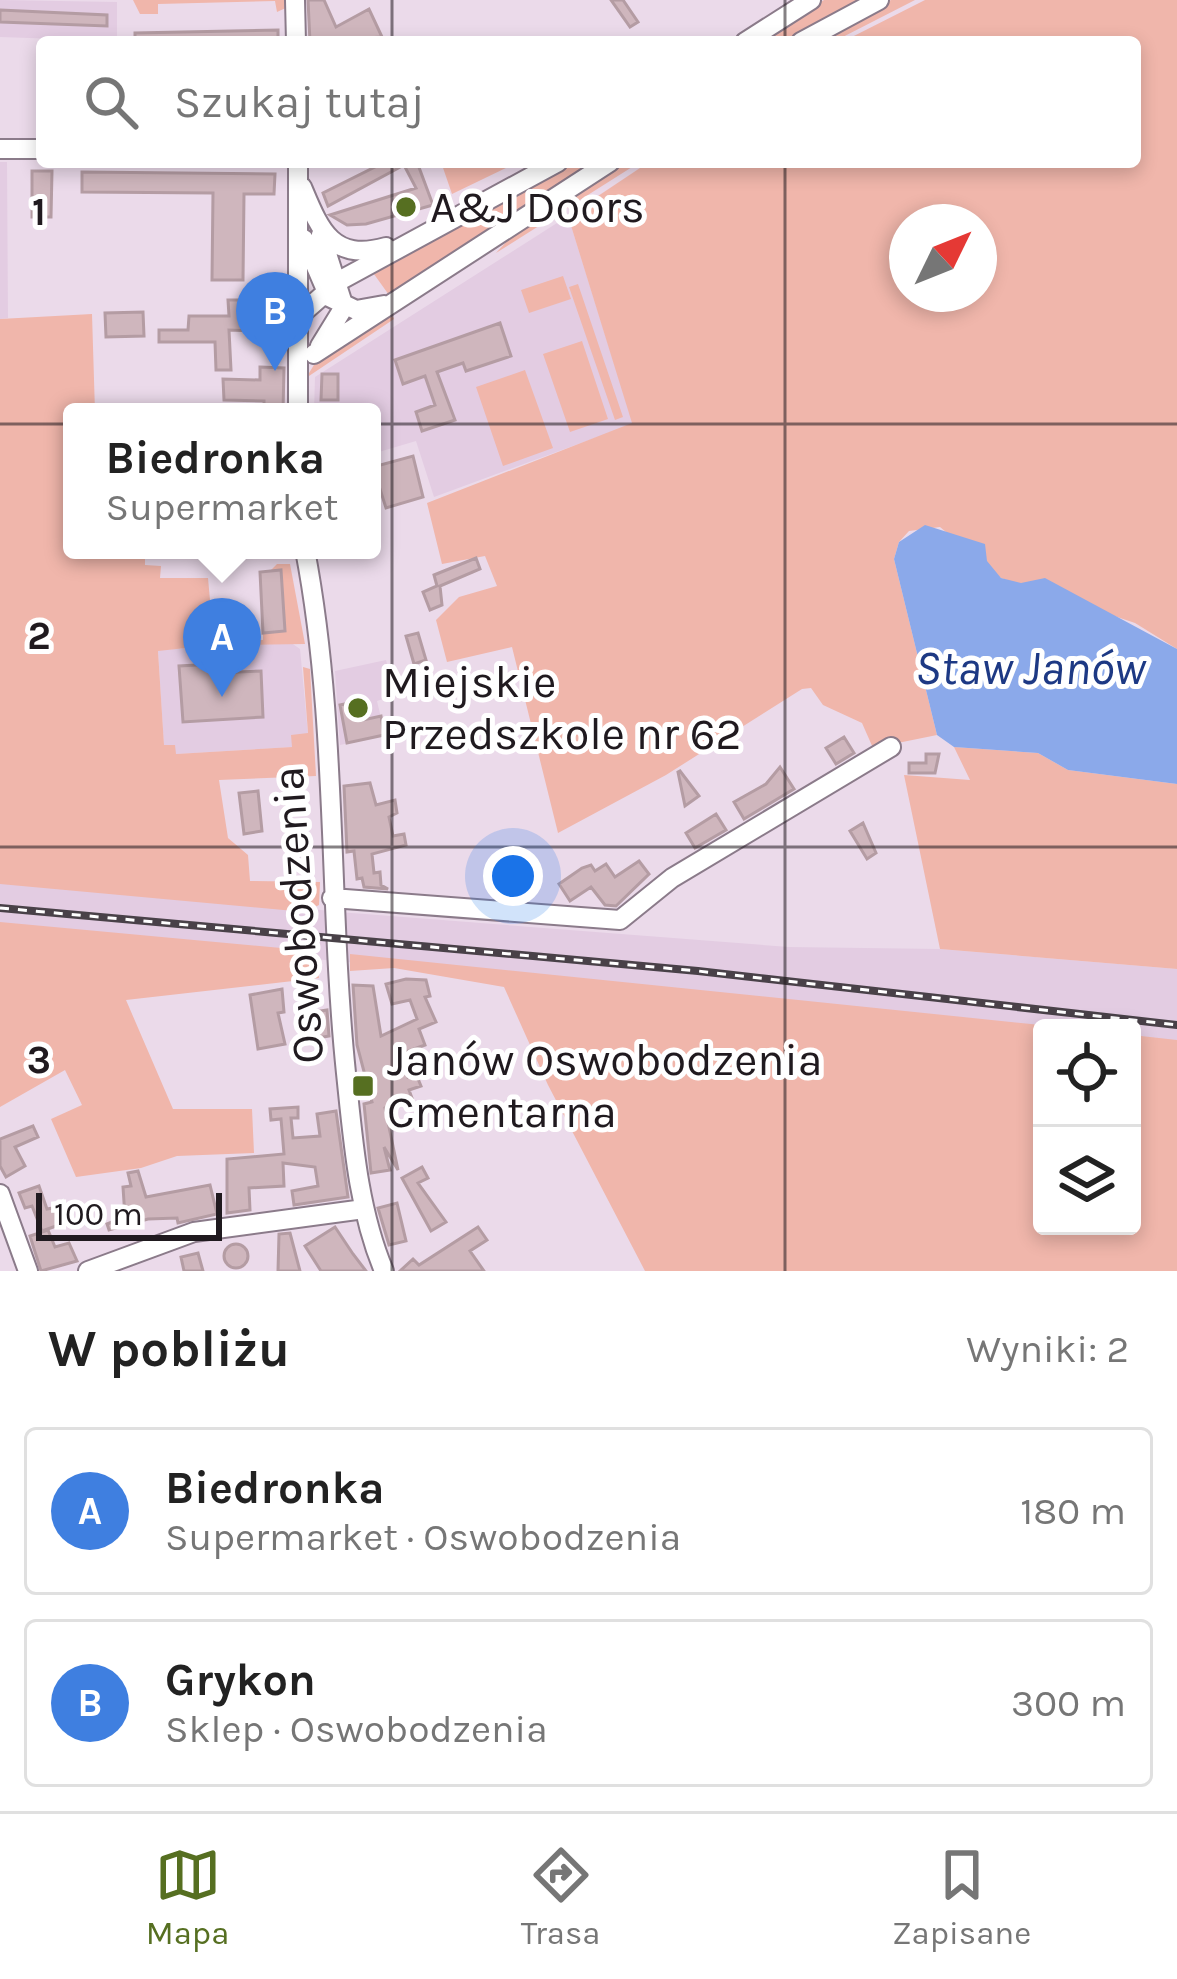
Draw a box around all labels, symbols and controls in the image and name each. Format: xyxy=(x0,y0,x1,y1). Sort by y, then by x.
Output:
search box xyxy=(36,36,1141,168)
icon: search xyxy=(78,69,144,135)
text: Szukaj tutaj xyxy=(174,76,425,128)
place label: A&J Doors xyxy=(430,181,645,233)
text: 1 xyxy=(32,189,46,235)
marker: A&J Doors xyxy=(393,194,419,220)
north arrow xyxy=(889,204,997,312)
pin: B xyxy=(236,272,314,371)
popup xyxy=(63,403,381,559)
text: Biedronka xyxy=(106,432,325,484)
text: Supermarket xyxy=(106,484,338,530)
pin: A xyxy=(183,598,261,697)
text: 2 xyxy=(27,613,51,659)
water label: Staw Janów xyxy=(915,640,1147,696)
place label: Miejskie Przedszkole nr 62 xyxy=(382,656,742,760)
marker: Miejskie Przedszkole nr 62 xyxy=(345,695,371,721)
street label: Oswobodzenia xyxy=(262,765,334,1065)
your location xyxy=(483,846,543,906)
map controls xyxy=(1033,1019,1141,1235)
button: locate xyxy=(1033,1019,1141,1127)
place label: Janów Oswobodzenia Cmentarna xyxy=(387,1034,823,1138)
text: 3 xyxy=(27,1037,51,1083)
marker: Janów Oswobodzenia Cmentarna xyxy=(350,1073,376,1099)
button: layers xyxy=(1033,1127,1141,1235)
scale bar xyxy=(36,1187,222,1240)
text: 100 m xyxy=(54,1195,143,1233)
text: W pobliżu xyxy=(48,1319,290,1379)
text: Wyniki: 2 xyxy=(966,1326,1129,1372)
text: Biedronka xyxy=(165,1462,385,1514)
text: A xyxy=(78,1488,102,1534)
text: 180 m xyxy=(1020,1488,1126,1534)
text: Supermarket · Oswobodzenia xyxy=(165,1514,681,1560)
text: Grykon xyxy=(165,1654,316,1706)
text: B xyxy=(77,1680,103,1726)
text: 300 m xyxy=(1011,1680,1126,1726)
text: Sklep · Oswobodzenia xyxy=(165,1706,548,1752)
tab: Mapa xyxy=(146,1842,229,1952)
tab: Trasa xyxy=(521,1842,601,1952)
tab: Zapisane xyxy=(892,1842,1031,1952)

